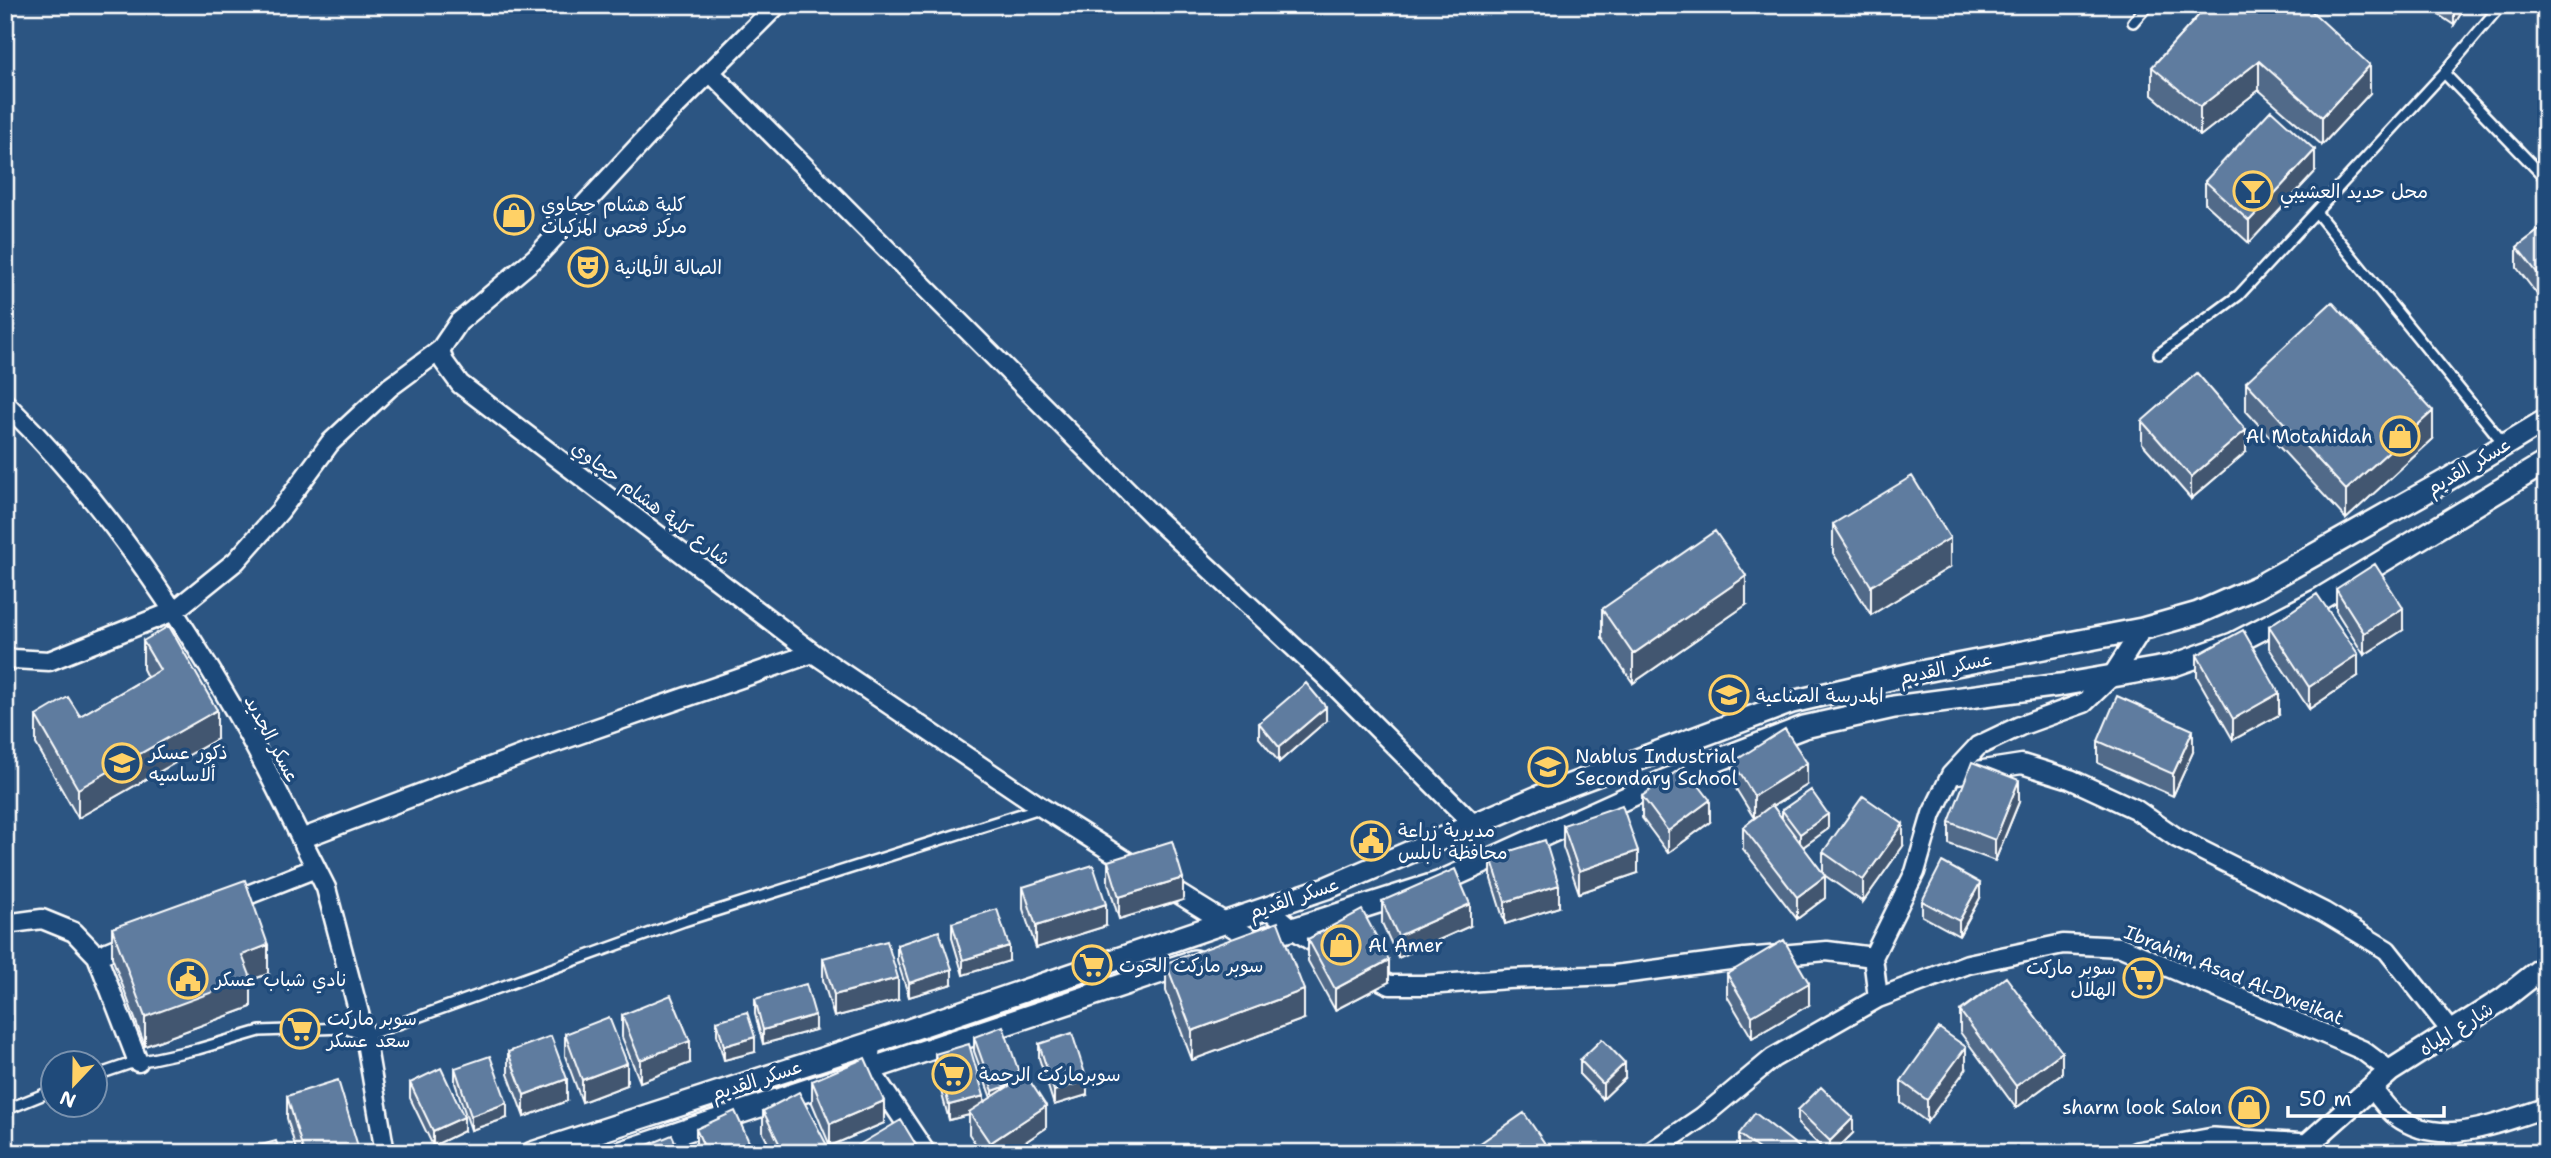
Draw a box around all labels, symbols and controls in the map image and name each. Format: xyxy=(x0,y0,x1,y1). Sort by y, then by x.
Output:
bar icon: محل حديد العشيبي xyxy=(2232,170,2274,212)
place label: محل حديد العشيبي xyxy=(2280,179,2428,208)
place label: كلية هشام حجاوي مركز فحص المركبات xyxy=(541,192,687,239)
shop icon: كلية هشام حجاوي مركز فحص المركبات xyxy=(493,194,535,236)
theatre icon: الصالة الألمانية xyxy=(567,246,609,288)
place label: الصالة الألمانية xyxy=(615,255,722,280)
shop icon: Al Motahidah xyxy=(2379,415,2421,457)
place label: Al Motahidah xyxy=(2245,424,2373,449)
street label: عسكر القديم xyxy=(2422,431,2517,503)
street label: شارع كلية هشام حجاوي xyxy=(565,435,735,573)
street label: عسكر القديم xyxy=(1897,646,1996,692)
school or university icon: المدرسة الصناعية xyxy=(1708,674,1750,716)
place label: المدرسة الصناعية xyxy=(1756,683,1884,708)
street label: عسكر الجديد xyxy=(238,691,306,787)
place label: ذكور عسكر ألاساسيه xyxy=(147,740,228,787)
school or university icon: ذكور عسكر ألاساسيه xyxy=(101,742,143,784)
place label: Nablus Industrial Secondary School xyxy=(1575,744,1738,791)
school or university icon: Nablus Industrial Secondary School xyxy=(1527,746,1569,788)
place label: مديرية زراعة محافظة نابلس xyxy=(1398,818,1508,865)
public building icon: مديرية زراعة محافظة نابلس xyxy=(1350,820,1392,862)
street label: عسكر القديم xyxy=(1245,871,1344,927)
street label: Ibrahim Asad Al-Dweikat xyxy=(2120,919,2348,1031)
shop icon: Al Amer xyxy=(1320,924,1362,966)
place label: Al Amer xyxy=(1368,933,1443,958)
supermarket icon: سوبر ماركت الحوت xyxy=(1071,944,1113,986)
place label: سوبر ماركت الحوت xyxy=(1119,953,1264,978)
place label: سوبر ماركت الهلال xyxy=(2026,955,2116,1002)
supermarket icon: سوبر ماركت الهلال xyxy=(2122,957,2164,999)
public building icon: نادي شباب عسكر xyxy=(167,958,209,1000)
place label: نادي شباب عسكر xyxy=(213,967,346,994)
street label: شارع المياه xyxy=(2414,996,2498,1062)
place label: سوبر ماركت سعد عسكر xyxy=(325,1006,417,1053)
supermarket icon: سوبر ماركت سعد عسكر xyxy=(279,1008,321,1050)
north arrow xyxy=(38,1050,108,1120)
street label: عسكر القديم xyxy=(708,1053,807,1108)
supermarket icon: سوبرماركت الرحمة xyxy=(931,1053,973,1095)
place label: سوبرماركت الرحمة xyxy=(979,1062,1121,1087)
scale bar xyxy=(2288,1074,2444,1118)
text: N xyxy=(56,1085,79,1114)
text: 50 m xyxy=(2299,1085,2352,1113)
shop icon: sharm look Salon xyxy=(2228,1086,2270,1128)
place label: sharm look Salon xyxy=(2062,1095,2222,1120)

